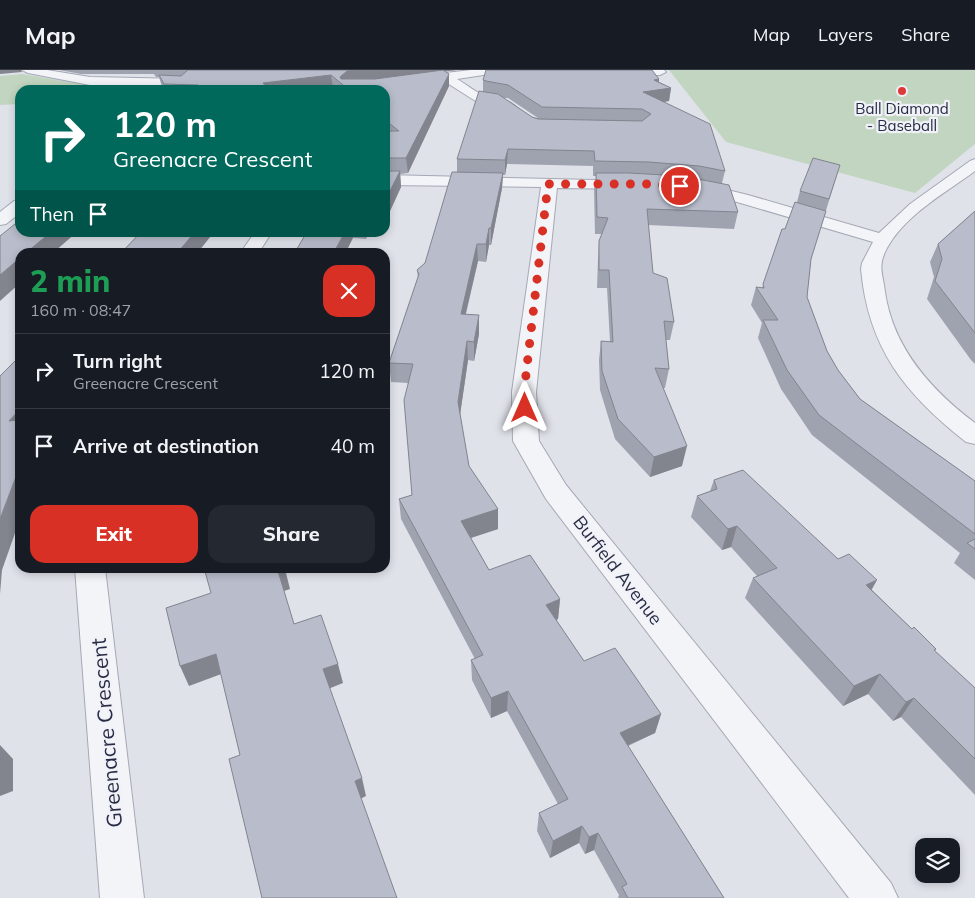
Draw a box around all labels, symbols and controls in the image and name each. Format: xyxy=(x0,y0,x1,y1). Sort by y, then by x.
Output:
text: Map xyxy=(25,20,76,50)
text: Map xyxy=(753,23,790,46)
text: Layers xyxy=(818,23,873,46)
text: Share xyxy=(901,23,950,46)
marker: Ball Diamond - Baseball xyxy=(896,85,908,97)
place label: Ball Diamond - Baseball xyxy=(855,99,949,135)
text: 120 m xyxy=(113,102,217,146)
icon: right xyxy=(30,105,95,170)
text: Greenacre Crescent xyxy=(113,145,312,173)
pin xyxy=(659,165,701,207)
icon: arrive xyxy=(666,172,694,200)
icon: arrive xyxy=(84,200,112,228)
text: Then xyxy=(30,202,74,226)
text: 2 min xyxy=(30,262,110,300)
button: close xyxy=(323,265,375,317)
text: 160 m · 08:47 xyxy=(30,300,131,320)
text: Turn right xyxy=(73,349,162,373)
icon: right xyxy=(30,357,58,385)
text: 120 m xyxy=(319,359,375,383)
text: Greenacre Crescent xyxy=(73,373,218,393)
position arrow xyxy=(498,381,550,433)
icon: arrive xyxy=(30,432,58,460)
text: Arrive at destination xyxy=(73,434,259,458)
text: 40 m xyxy=(331,434,375,458)
button: Exit xyxy=(30,505,198,563)
button: Share xyxy=(208,505,375,563)
street label: Burfield Avenue xyxy=(568,511,668,629)
street label: Greenacre Crescent xyxy=(85,637,127,829)
map controls xyxy=(915,838,960,883)
button: layers xyxy=(915,838,960,883)

